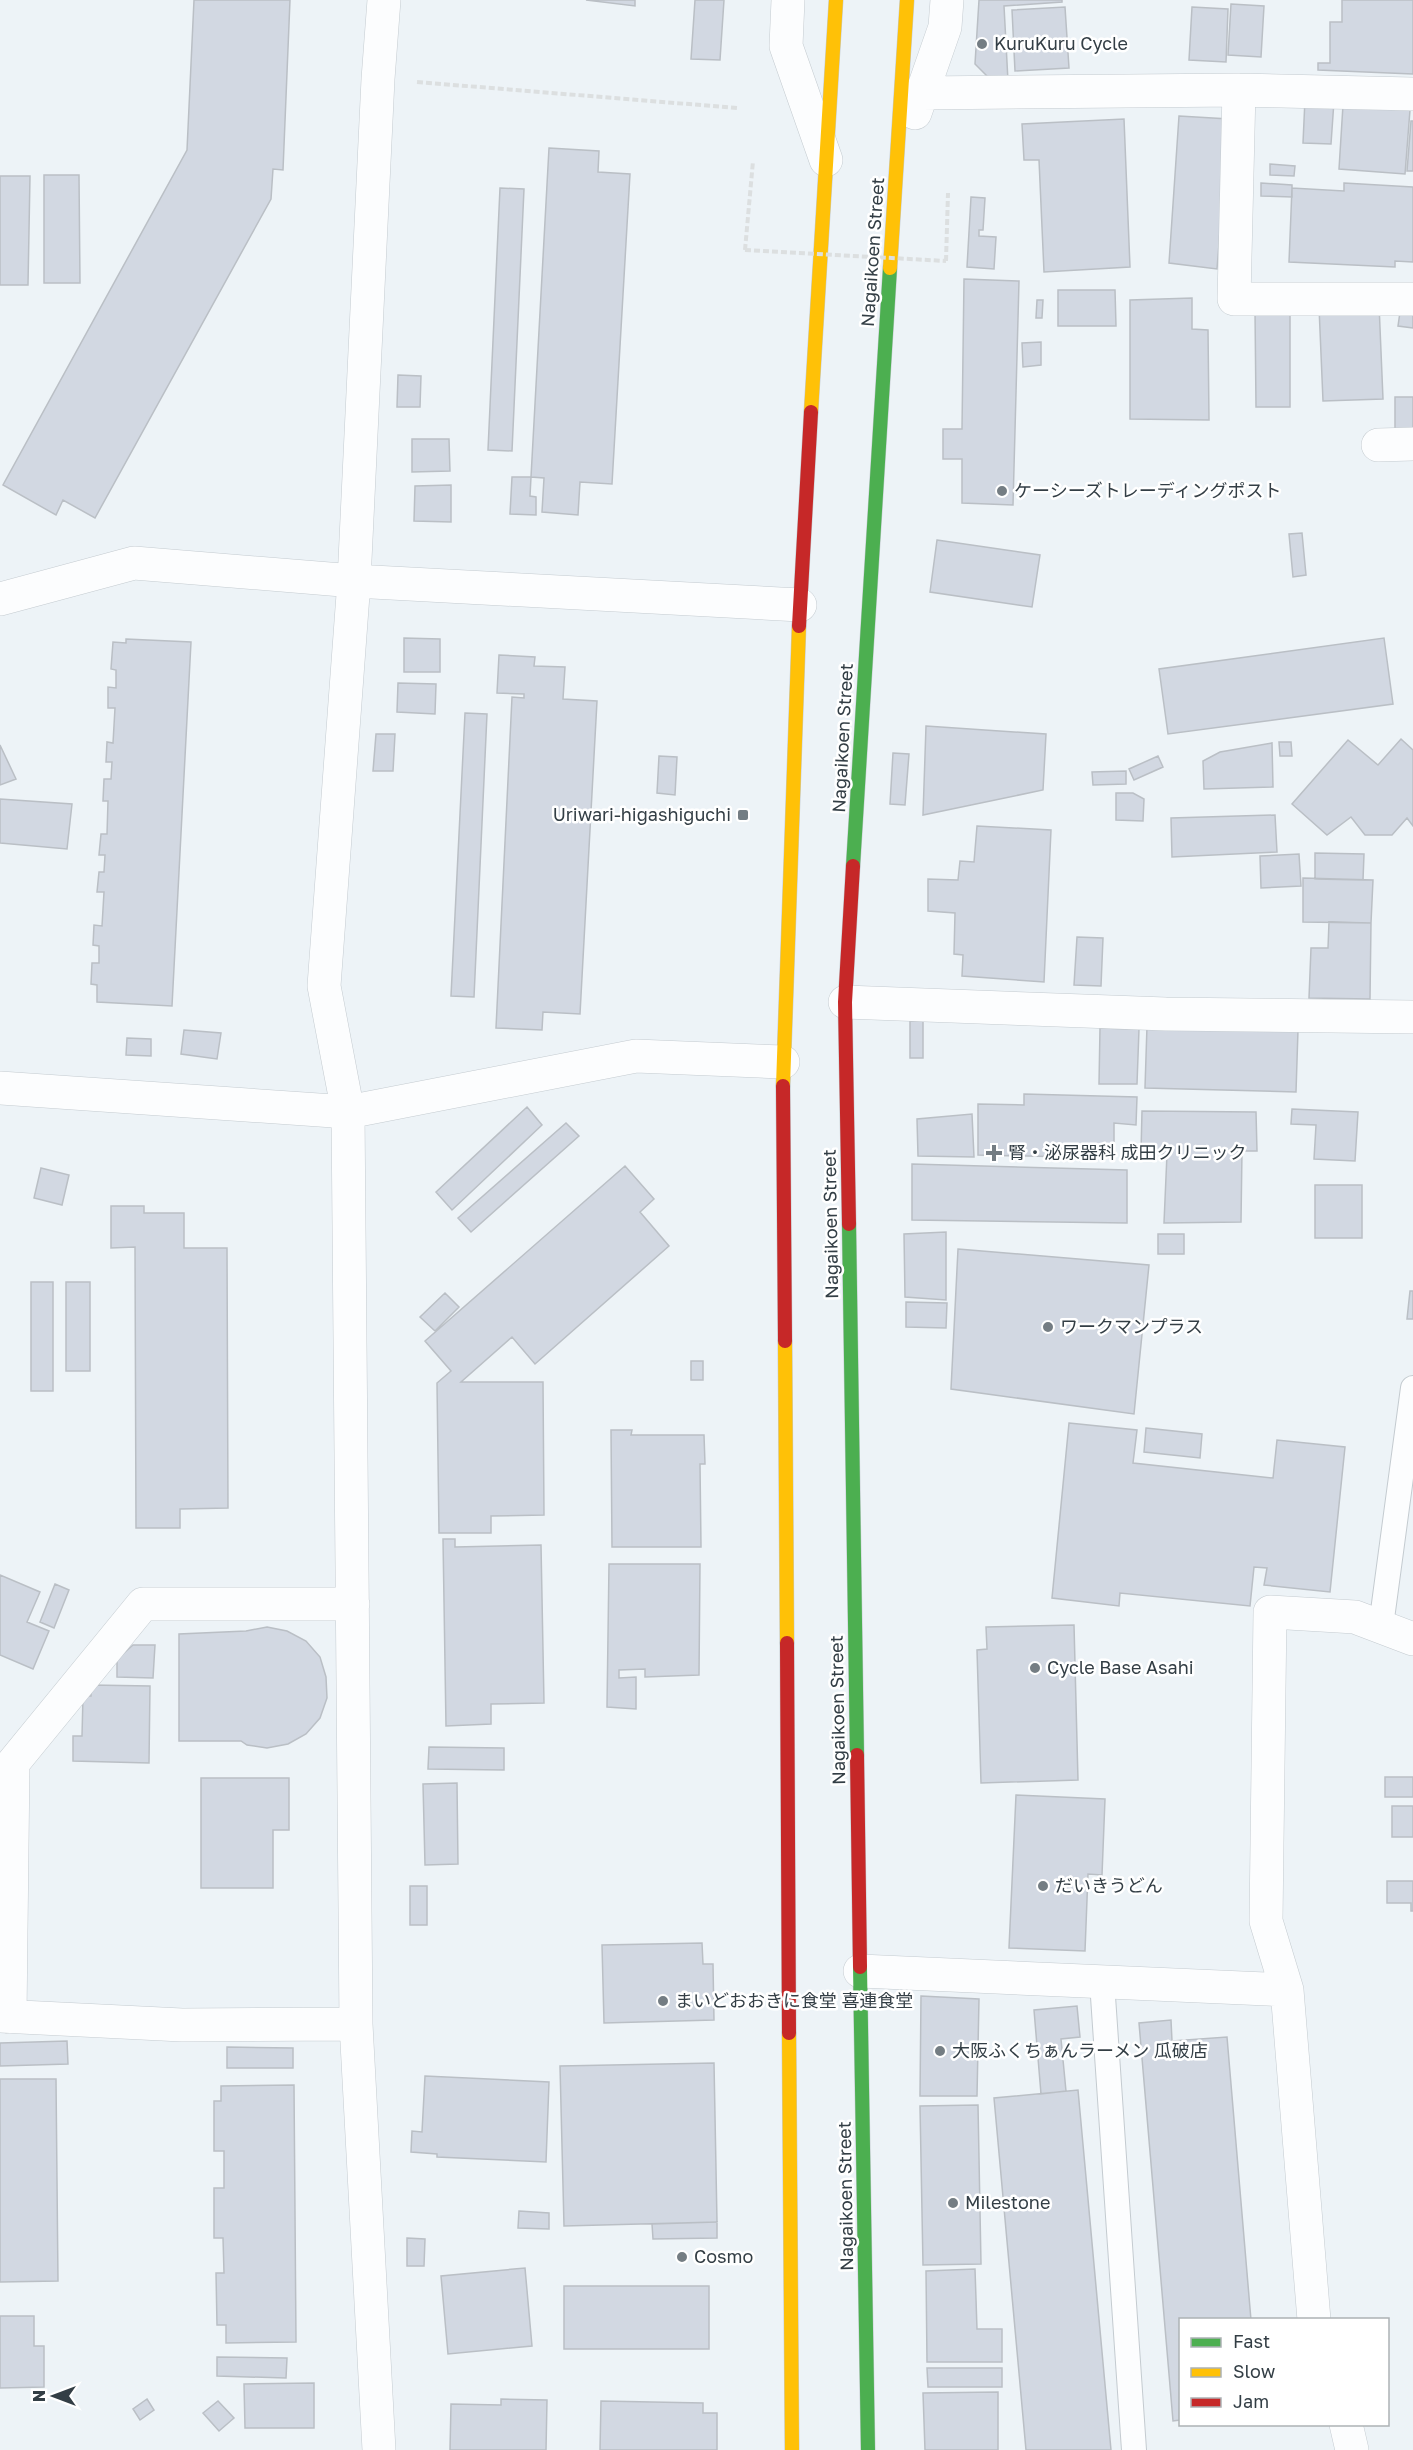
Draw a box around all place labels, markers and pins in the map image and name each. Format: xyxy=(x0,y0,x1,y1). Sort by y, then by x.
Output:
place label: KuruKuru Cycle xyxy=(994,32,1128,54)
marker: KuruKuru Cycle xyxy=(975,37,989,51)
place label: ケーシーズトレーディングポスト xyxy=(1014,479,1281,501)
marker: ケーシーズトレーディングポスト xyxy=(995,484,1009,498)
place label: Uriwari-higashiguchi xyxy=(553,803,731,825)
marker: Uriwari-higashiguchi xyxy=(736,808,750,822)
place label: 腎・泌尿器科 成田クリニック xyxy=(1008,1141,1247,1163)
marker: 腎・泌尿器科 成田クリニック xyxy=(985,1144,1003,1162)
place label: ワークマンプラス xyxy=(1060,1315,1203,1337)
marker: ワークマンプラス xyxy=(1041,1320,1055,1334)
place label: Cycle Base Asahi xyxy=(1047,1656,1194,1678)
marker: Cycle Base Asahi xyxy=(1028,1661,1042,1675)
place label: だいきうどん xyxy=(1055,1874,1163,1896)
marker: だいきうどん xyxy=(1036,1879,1050,1893)
place label: まいどおおきに食堂 喜連食堂 xyxy=(675,1989,914,2011)
marker: まいどおおきに食堂 喜連食堂 xyxy=(656,1994,670,2008)
place label: 大阪ふくちぁんラーメン 瓜破店 xyxy=(952,2039,1208,2061)
marker: 大阪ふくちぁんラーメン 瓜破店 xyxy=(933,2044,947,2058)
place label: Milestone xyxy=(965,2191,1050,2213)
marker: Milestone xyxy=(946,2196,960,2210)
place label: Cosmo xyxy=(694,2245,753,2267)
marker: Cosmo xyxy=(675,2250,689,2264)

